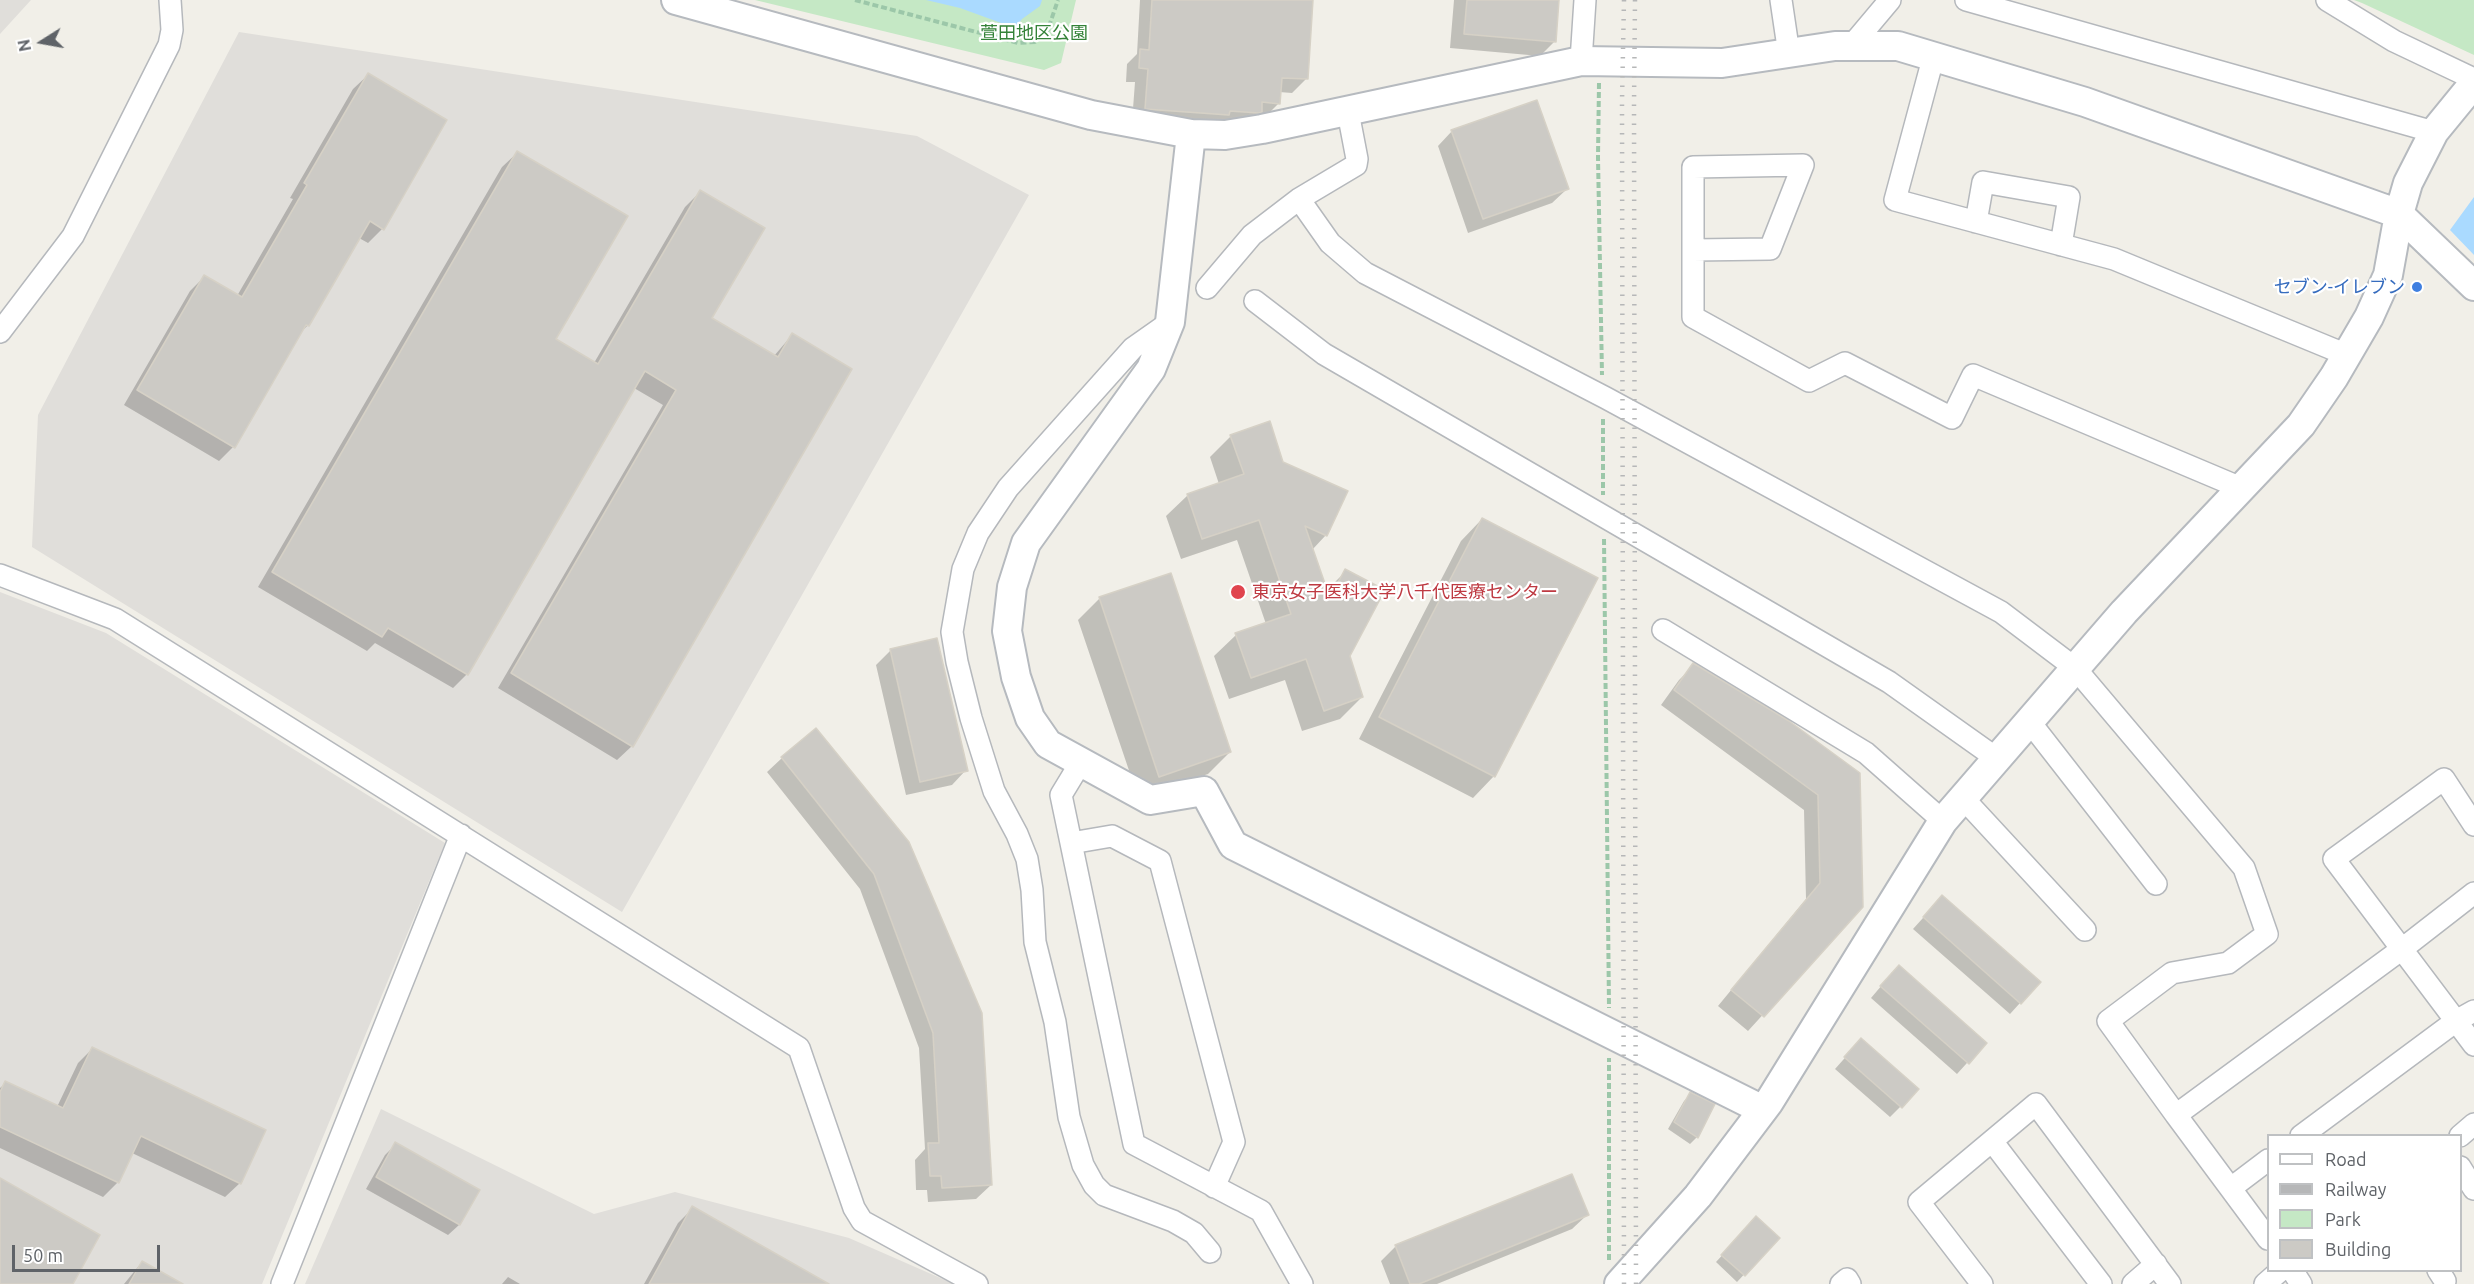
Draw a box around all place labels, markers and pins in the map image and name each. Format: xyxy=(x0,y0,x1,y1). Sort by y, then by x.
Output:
place label: セブン-イレブン xyxy=(2274,276,2405,298)
marker: セブン-イレブン xyxy=(2410,280,2424,294)
place label: 東京女子医科大学八千代医療センター xyxy=(1252,581,1558,603)
marker: 東京女子医科大学八千代医療センター xyxy=(1229,583,1247,601)

